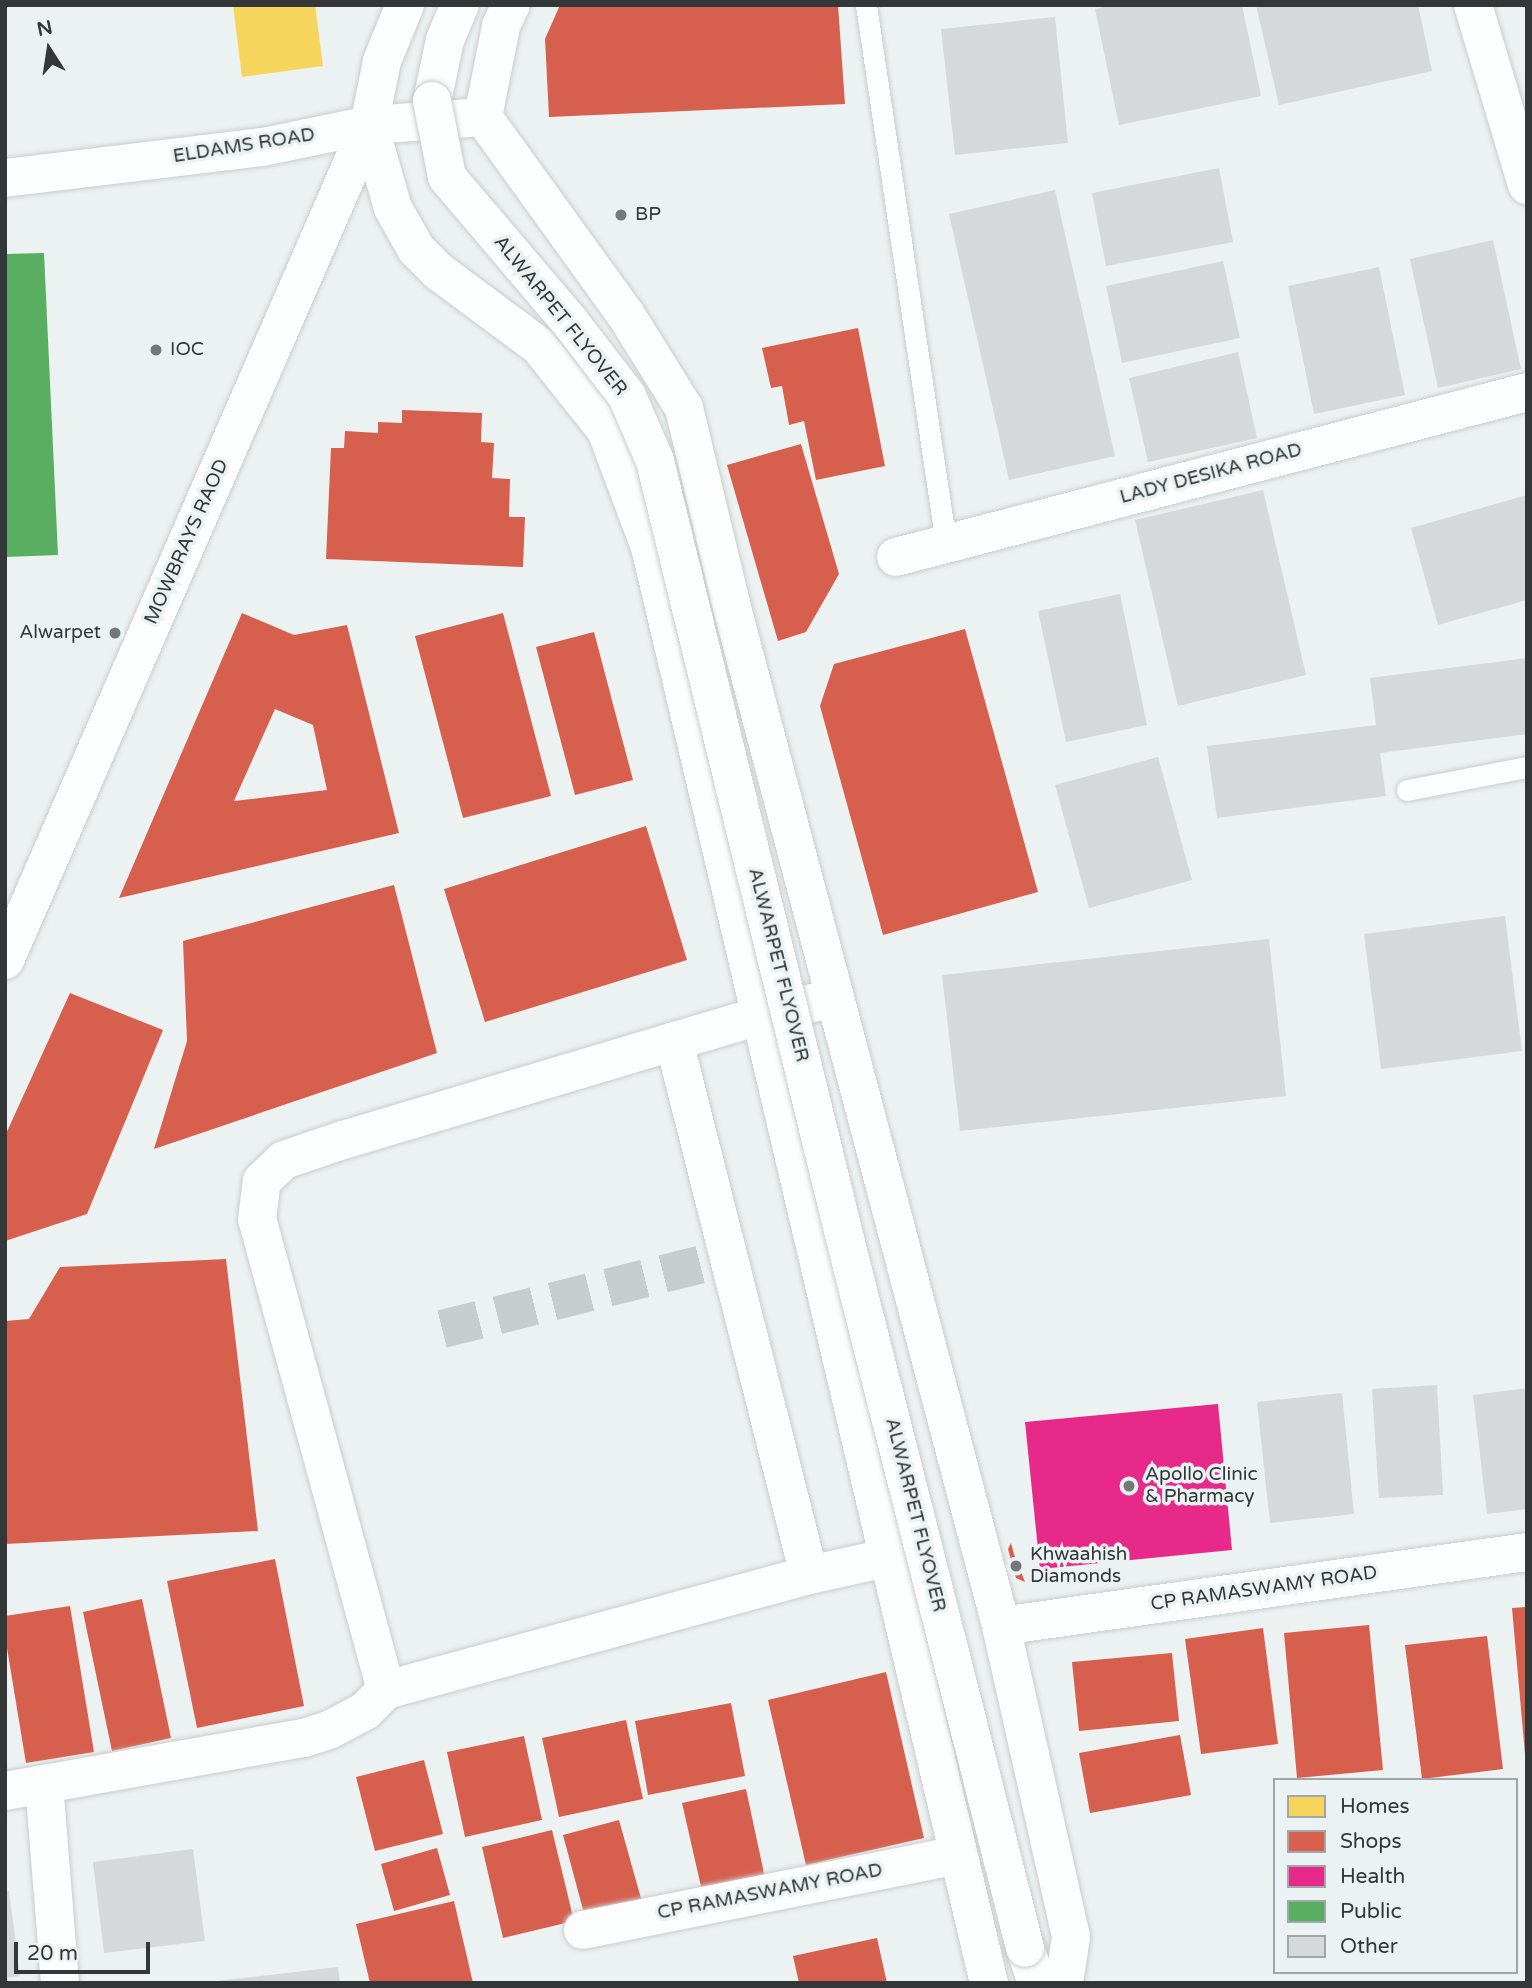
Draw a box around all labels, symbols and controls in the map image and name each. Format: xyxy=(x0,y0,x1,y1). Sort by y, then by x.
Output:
north arrow xyxy=(14,14,84,84)
text: N xyxy=(35,16,54,41)
street label: ELDAMS ROAD xyxy=(171,124,317,168)
place label: BP xyxy=(635,204,661,226)
marker: BP xyxy=(613,207,629,223)
street label: ALWARPET FLYOVER xyxy=(489,231,631,401)
place label: IOC xyxy=(170,339,204,361)
marker: IOC xyxy=(148,342,164,358)
street label: LADY DESIKA ROAD xyxy=(1117,439,1305,509)
street label: MOWBRAYS RAOD xyxy=(140,456,234,628)
place label: Alwarpet xyxy=(19,622,101,644)
marker: Alwarpet xyxy=(107,625,123,641)
street label: ALWARPET FLYOVER xyxy=(743,866,813,1064)
street label: ALWARPET FLYOVER xyxy=(880,1416,950,1614)
place label: Apollo Clinic & Pharmacy xyxy=(1145,1464,1258,1508)
marker: Apollo Clinic & Pharmacy xyxy=(1119,1476,1139,1496)
place label: Khwaahish Diamonds xyxy=(1030,1544,1127,1588)
marker: Khwaahish Diamonds xyxy=(1008,1558,1024,1574)
street label: CP RAMASWAMY ROAD xyxy=(1149,1562,1379,1616)
legend xyxy=(1273,1778,1518,1974)
text: Homes xyxy=(1340,1794,1410,1819)
text: Shops xyxy=(1340,1829,1402,1854)
street label: CP RAMASWAMY ROAD xyxy=(656,1859,884,1925)
text: Health xyxy=(1340,1864,1405,1889)
text: Public xyxy=(1340,1899,1402,1924)
scale bar xyxy=(18,1928,154,1972)
text: Other xyxy=(1340,1934,1398,1959)
text: 20 m xyxy=(27,1941,78,1966)

